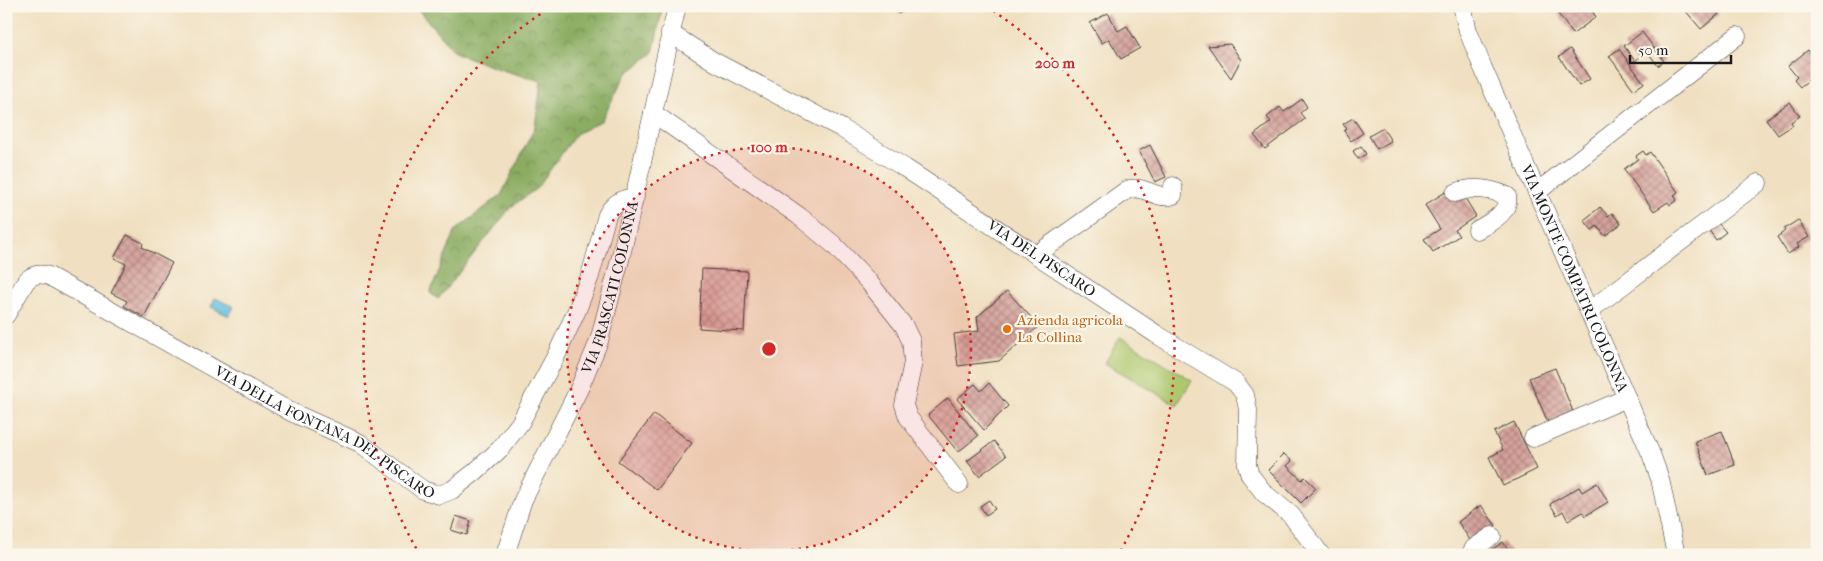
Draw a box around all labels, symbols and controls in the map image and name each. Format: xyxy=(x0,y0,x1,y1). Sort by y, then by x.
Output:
scale bar xyxy=(1630,32,1732,64)
text: 50 m xyxy=(1638,41,1669,59)
text: 200 m xyxy=(1035,54,1075,72)
text: 100 m xyxy=(750,138,788,156)
street label: VIA MONTE COMPATRI COLONNA xyxy=(1517,161,1632,395)
street label: VIA FRASCATI COLONNA xyxy=(577,199,642,377)
street label: VIA DEL PISCARO xyxy=(983,216,1099,301)
place label: Azienda agricola La Collina xyxy=(1016,311,1124,346)
marker: Azienda agricola La Collina xyxy=(1001,323,1013,335)
centre of rings xyxy=(760,340,778,358)
street label: VIA DELLA FONTANA DEL PISCARO xyxy=(211,361,437,502)

